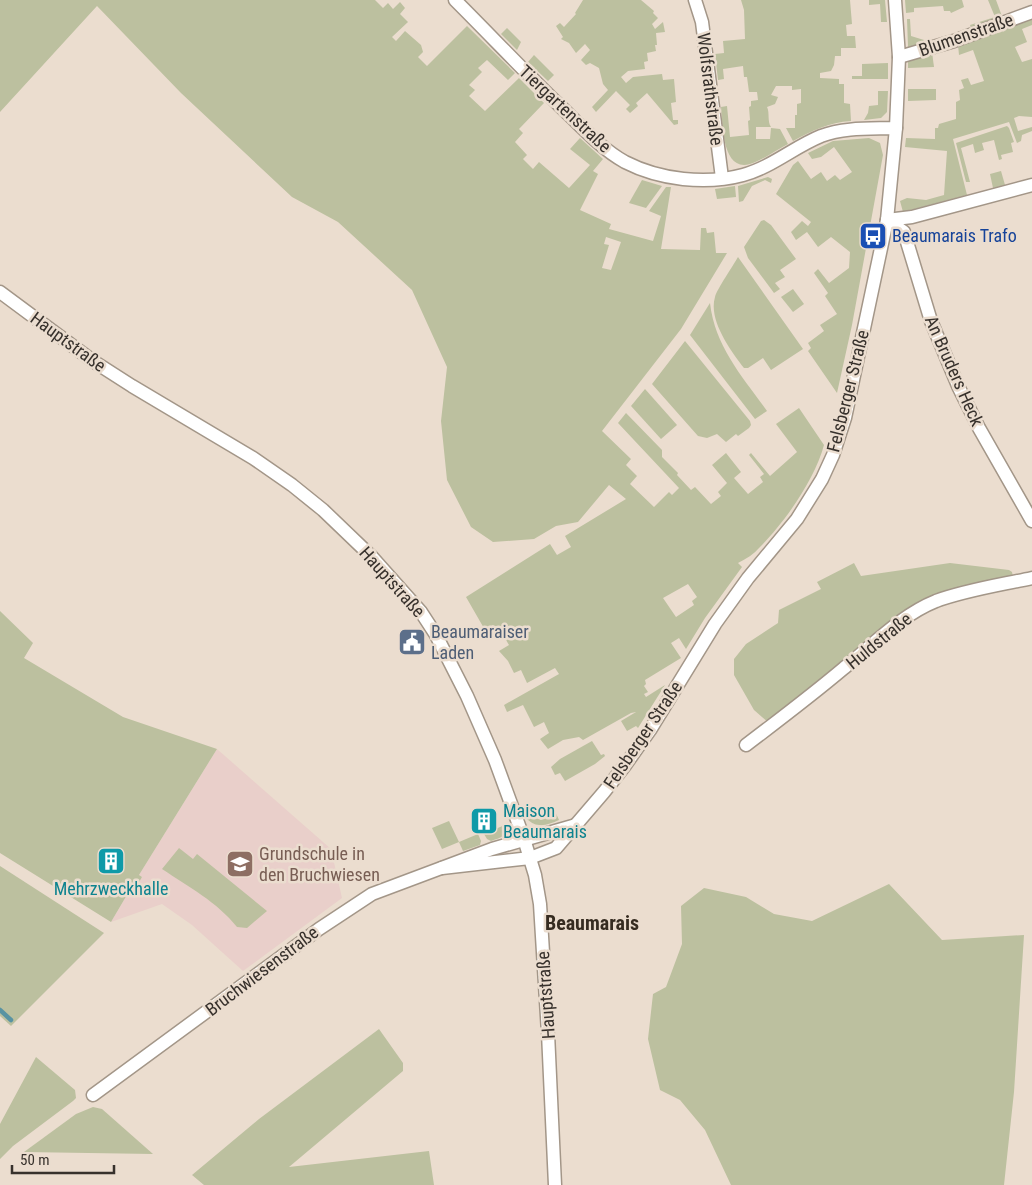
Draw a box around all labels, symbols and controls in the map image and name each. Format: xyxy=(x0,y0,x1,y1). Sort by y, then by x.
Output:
street label: Blumenstraße xyxy=(916,9,1016,60)
street label: Wolfsrathstraße xyxy=(693,31,728,146)
street label: Tiergartenstraße xyxy=(515,61,616,157)
bus stop icon: Beaumarais Trafo xyxy=(858,221,888,251)
place label: Beaumarais Trafo xyxy=(892,225,1017,246)
street label: Hauptstraße xyxy=(27,307,110,376)
street label: An Bruders Heck xyxy=(921,312,988,429)
street label: Felsberger Straße xyxy=(822,328,873,454)
street label: Hauptstraße xyxy=(355,542,430,621)
street label: Huldstraße xyxy=(842,608,916,673)
place label: Beaumaraiser Laden xyxy=(431,621,529,663)
public building icon: Beaumaraiser Laden xyxy=(397,627,427,657)
street label: Felsberger Straße xyxy=(599,677,686,792)
place label: Maison Beaumarais xyxy=(503,800,587,842)
building icon: Maison Beaumarais xyxy=(469,806,499,836)
place label: Grundschule in den Bruchwiesen xyxy=(259,843,380,885)
building icon: Mehrzweckhalle xyxy=(96,846,126,876)
school or university icon: Grundschule in den Bruchwiesen xyxy=(225,849,255,879)
place label: Mehrzweckhalle xyxy=(54,878,168,899)
district label: Beaumarais xyxy=(545,911,639,935)
street label: Bruchwiesenstraße xyxy=(201,921,322,1020)
street label: Hauptstraße xyxy=(532,951,559,1040)
scale bar xyxy=(12,1142,115,1174)
text: 50 m xyxy=(20,1151,50,1169)

